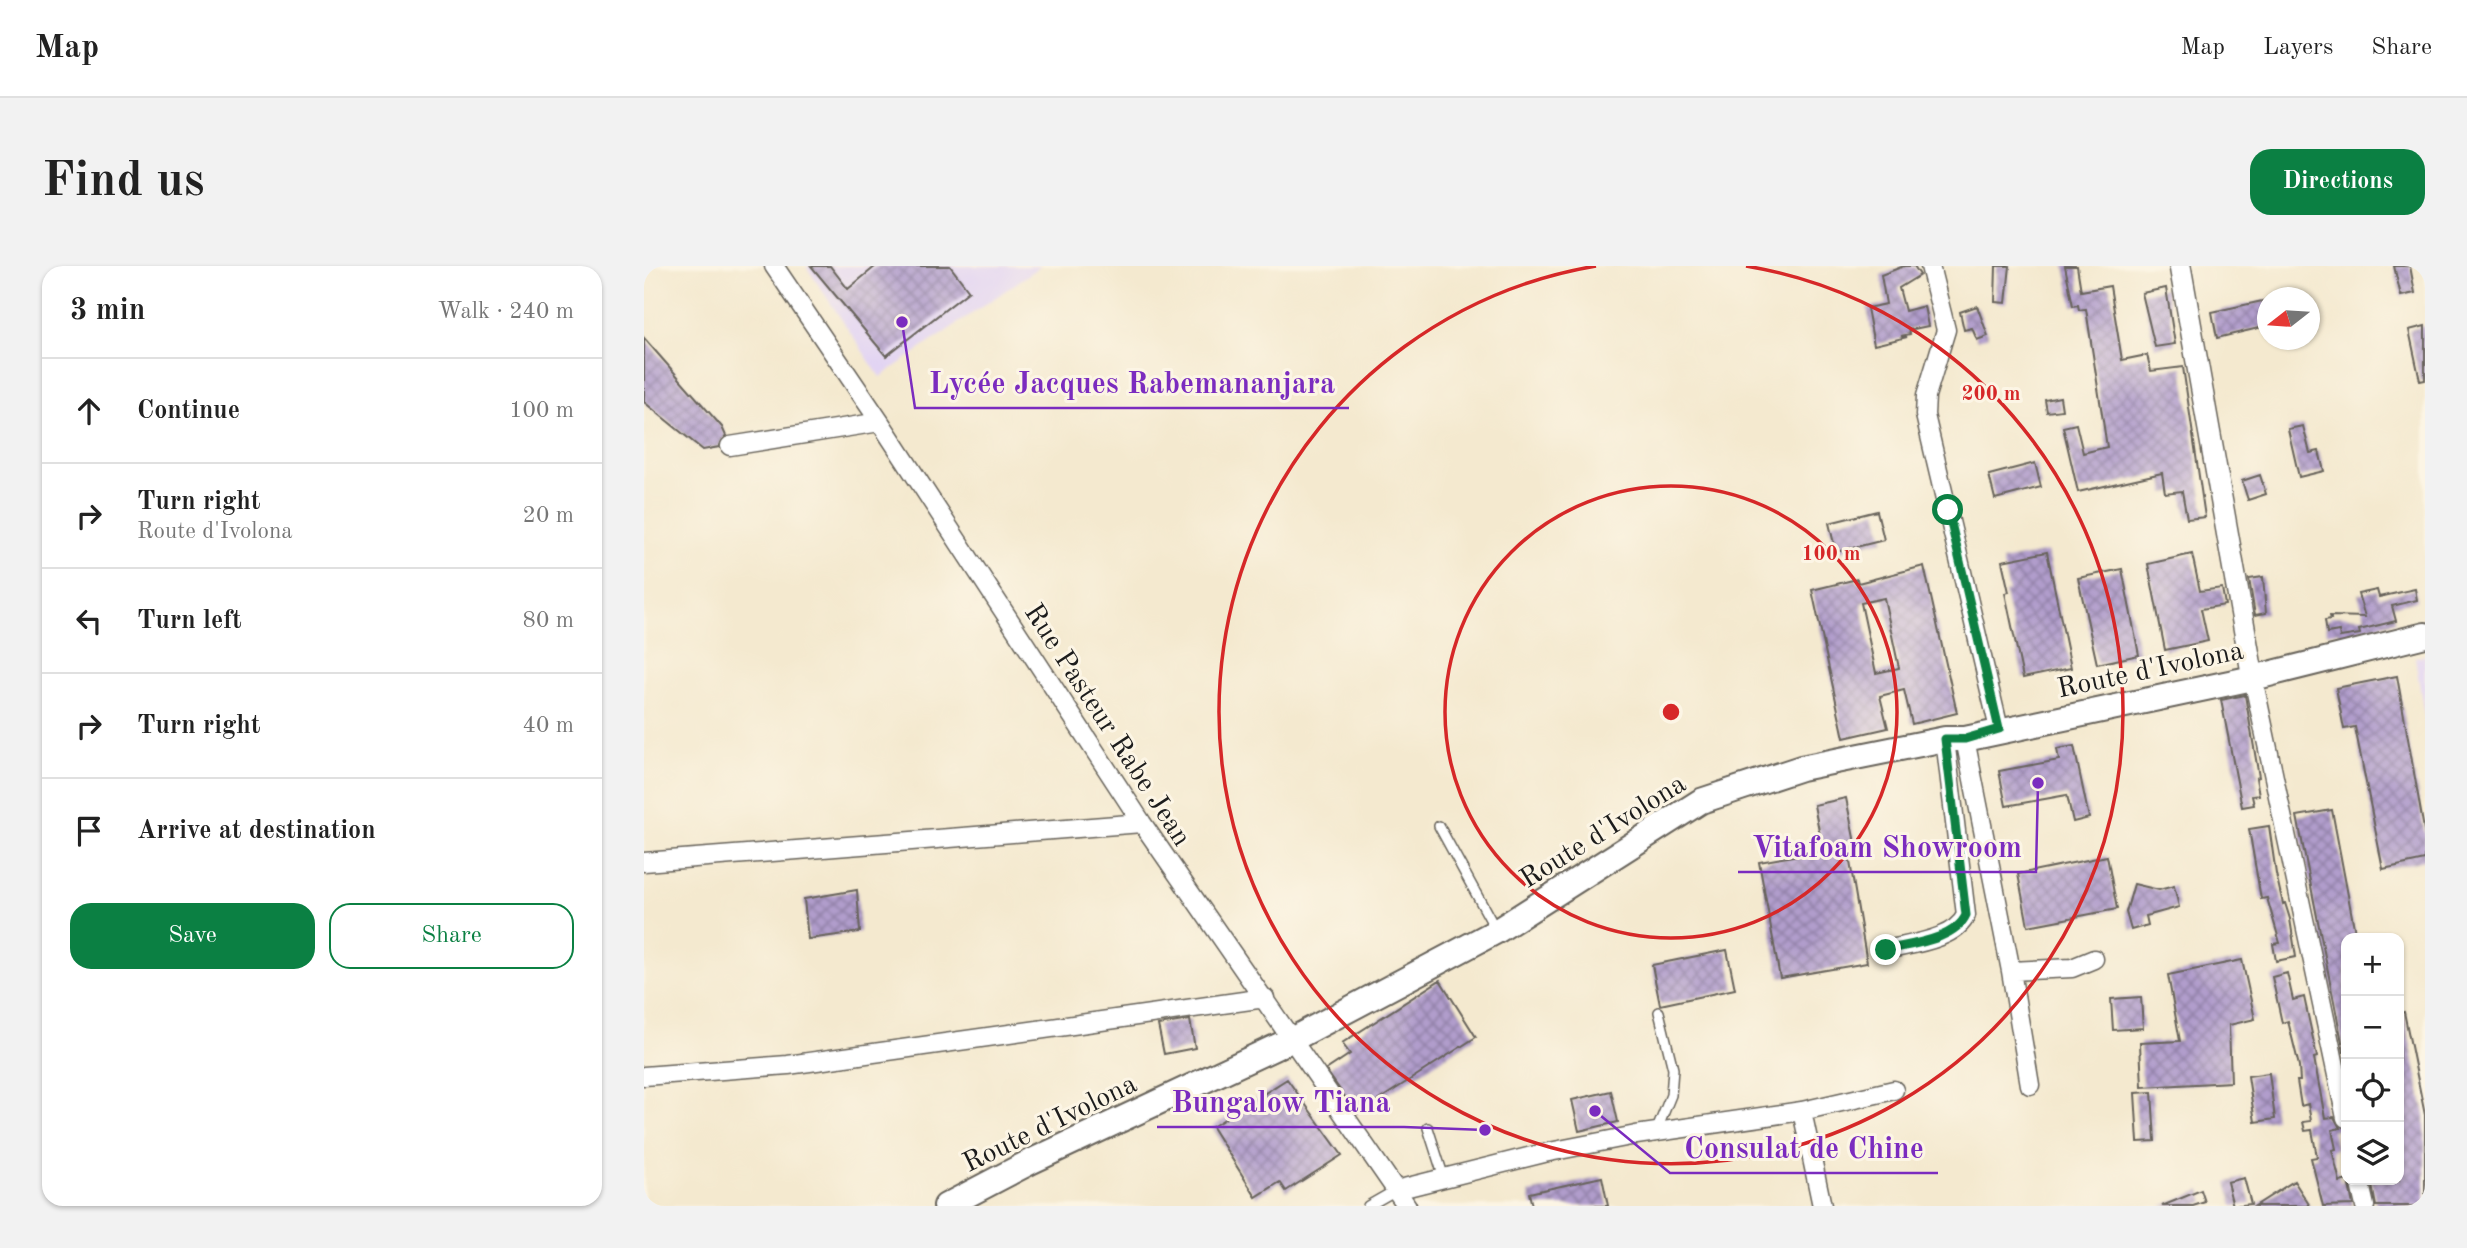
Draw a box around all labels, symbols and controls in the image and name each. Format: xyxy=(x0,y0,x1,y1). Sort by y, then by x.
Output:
text: Map xyxy=(35,32,99,65)
text: Map xyxy=(2181,36,2225,60)
text: Layers xyxy=(2263,36,2333,60)
text: Share xyxy=(2371,36,2432,60)
button: Directions xyxy=(2250,149,2425,215)
text: Find us xyxy=(42,158,205,207)
north arrow xyxy=(2257,287,2320,350)
text: 3 min xyxy=(70,296,145,326)
text: Walk · 240 m xyxy=(438,300,574,323)
callout: Lycée Jacques Rabemananjara xyxy=(915,357,1349,408)
text: Lycée Jacques Rabemananjara xyxy=(929,370,1335,400)
text: 200 m xyxy=(1961,384,2021,405)
icon: ahead xyxy=(70,392,108,430)
text: Continue xyxy=(137,398,240,424)
text: 100 m xyxy=(509,399,574,422)
text: Turn right xyxy=(137,489,260,515)
route start xyxy=(1932,494,1963,525)
icon: right xyxy=(70,497,108,535)
text: 20 m xyxy=(523,504,574,527)
text: Route d'Ivolona xyxy=(137,520,293,543)
text: 100 m xyxy=(1801,544,1861,565)
street label: Rue Pasteur Rabe Jean xyxy=(1018,600,1195,852)
icon: left xyxy=(70,602,108,640)
text: Turn left xyxy=(137,608,242,634)
text: 80 m xyxy=(523,609,574,632)
street label: Route d'Ivolona xyxy=(2055,637,2246,704)
centre of rings xyxy=(1659,700,1683,724)
icon: right xyxy=(70,707,108,745)
text: Turn right xyxy=(137,713,260,739)
text: 40 m xyxy=(523,714,574,737)
street label: Route d'Ivolona xyxy=(1516,770,1692,895)
icon: arrive xyxy=(70,812,108,850)
text: Arrive at destination xyxy=(137,818,376,844)
callout: Vitafoam Showroom xyxy=(1738,821,2036,872)
text: Vitafoam Showroom xyxy=(1752,834,2022,864)
button: Save xyxy=(70,903,315,969)
button: Share xyxy=(329,903,574,969)
map controls xyxy=(2341,933,2404,1185)
button: + xyxy=(2341,933,2404,996)
route end xyxy=(1870,934,1901,965)
button: − xyxy=(2341,996,2404,1059)
button: locate xyxy=(2341,1059,2404,1122)
street label: Route d'Ivolona xyxy=(959,1070,1142,1179)
callout: Bungalow Tiana xyxy=(1157,1076,1404,1127)
text: Bungalow Tiana xyxy=(1171,1089,1391,1119)
callout: Consulat de Chine xyxy=(1670,1122,1938,1173)
button: layers xyxy=(2341,1122,2404,1185)
text: Consulat de Chine xyxy=(1684,1135,1924,1165)

